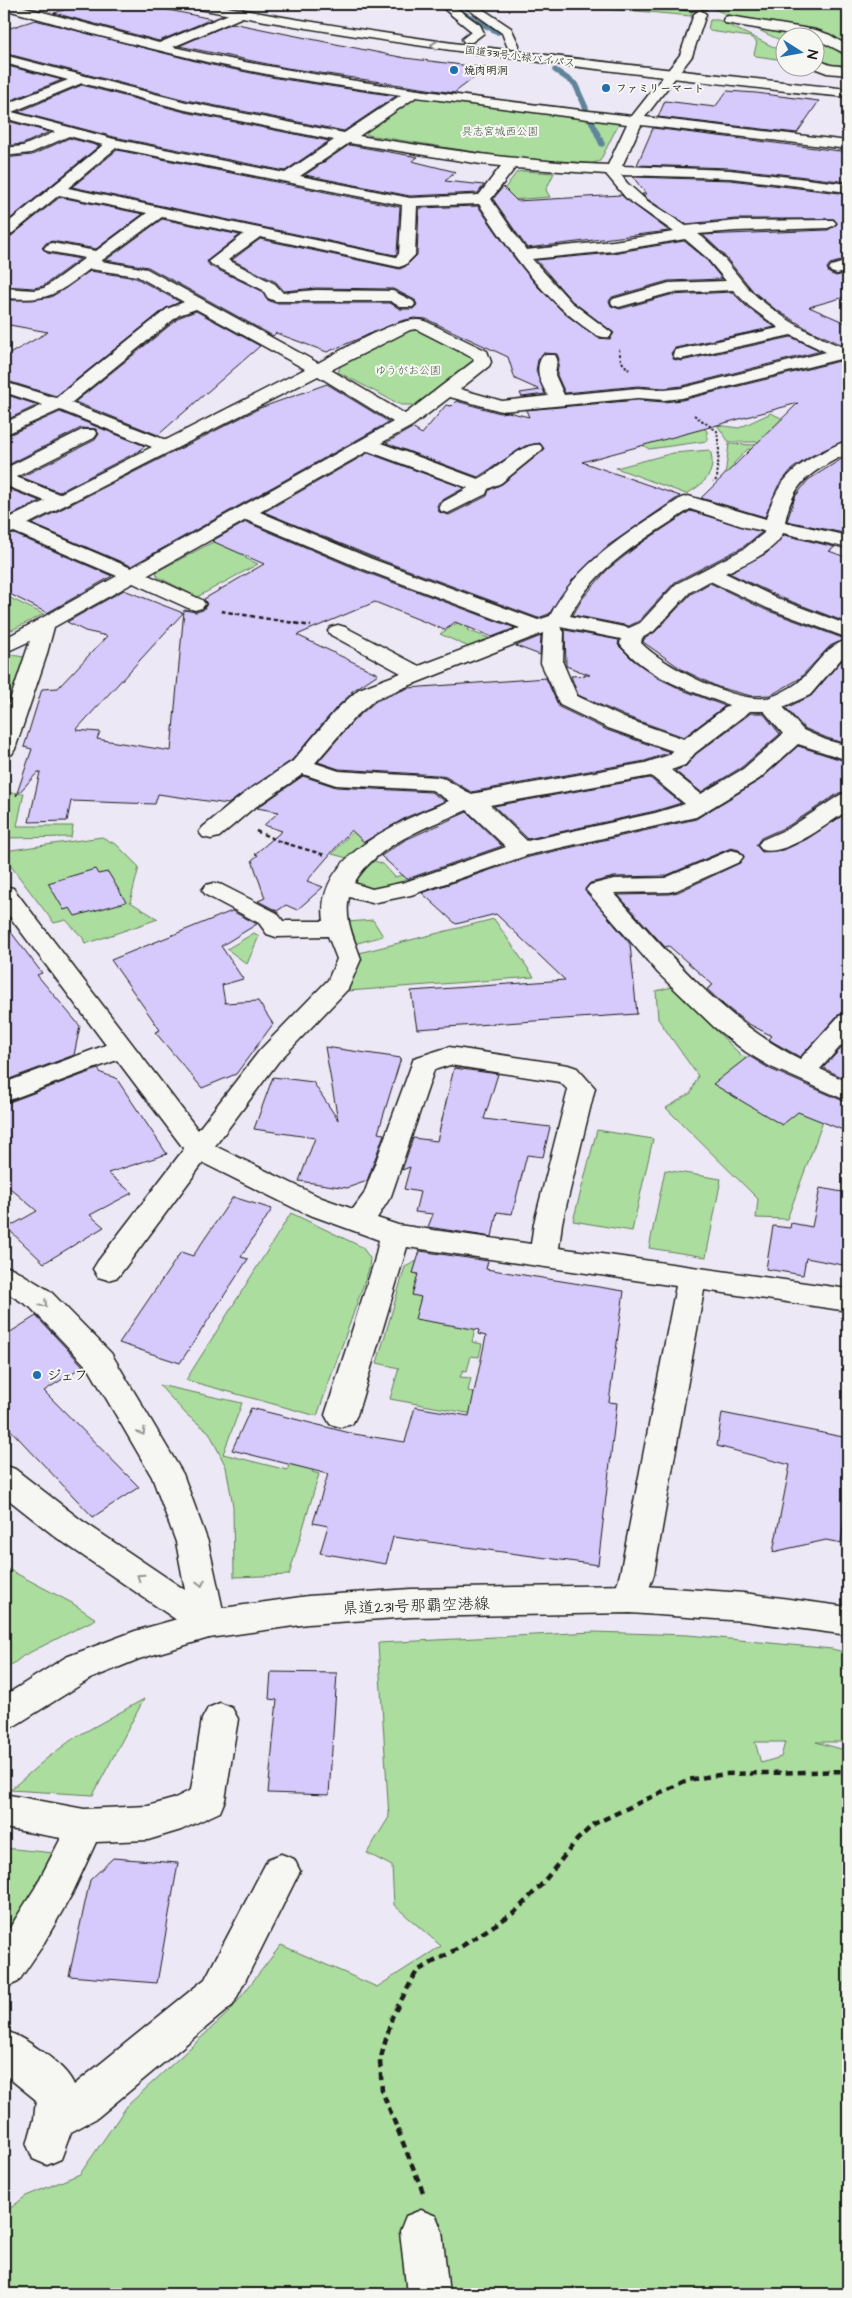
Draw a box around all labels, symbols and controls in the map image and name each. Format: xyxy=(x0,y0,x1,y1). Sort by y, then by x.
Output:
north arrow xyxy=(774,28,824,78)
one-way arrow xyxy=(429,40,437,51)
street label: 国道331号小禄バイパス xyxy=(464,42,576,71)
text: N xyxy=(801,48,822,61)
place label: 焼肉明洞 xyxy=(464,63,508,78)
marker: 焼肉明洞 xyxy=(448,64,460,76)
place label: ファミリーマート xyxy=(616,81,704,96)
marker: ファミリーマート xyxy=(600,82,612,94)
park label: 具志宮城西公園 xyxy=(462,124,539,139)
park label: ゆうがお公園 xyxy=(375,363,441,378)
one-way arrow xyxy=(38,1298,47,1307)
place label: ジェフ xyxy=(47,1366,88,1386)
marker: ジェフ xyxy=(31,1369,43,1381)
one-way arrow xyxy=(135,1427,145,1436)
one-way arrow xyxy=(136,1574,145,1584)
one-way arrow xyxy=(195,1578,206,1587)
street label: 県道231号那覇空港線 xyxy=(342,1592,490,1620)

